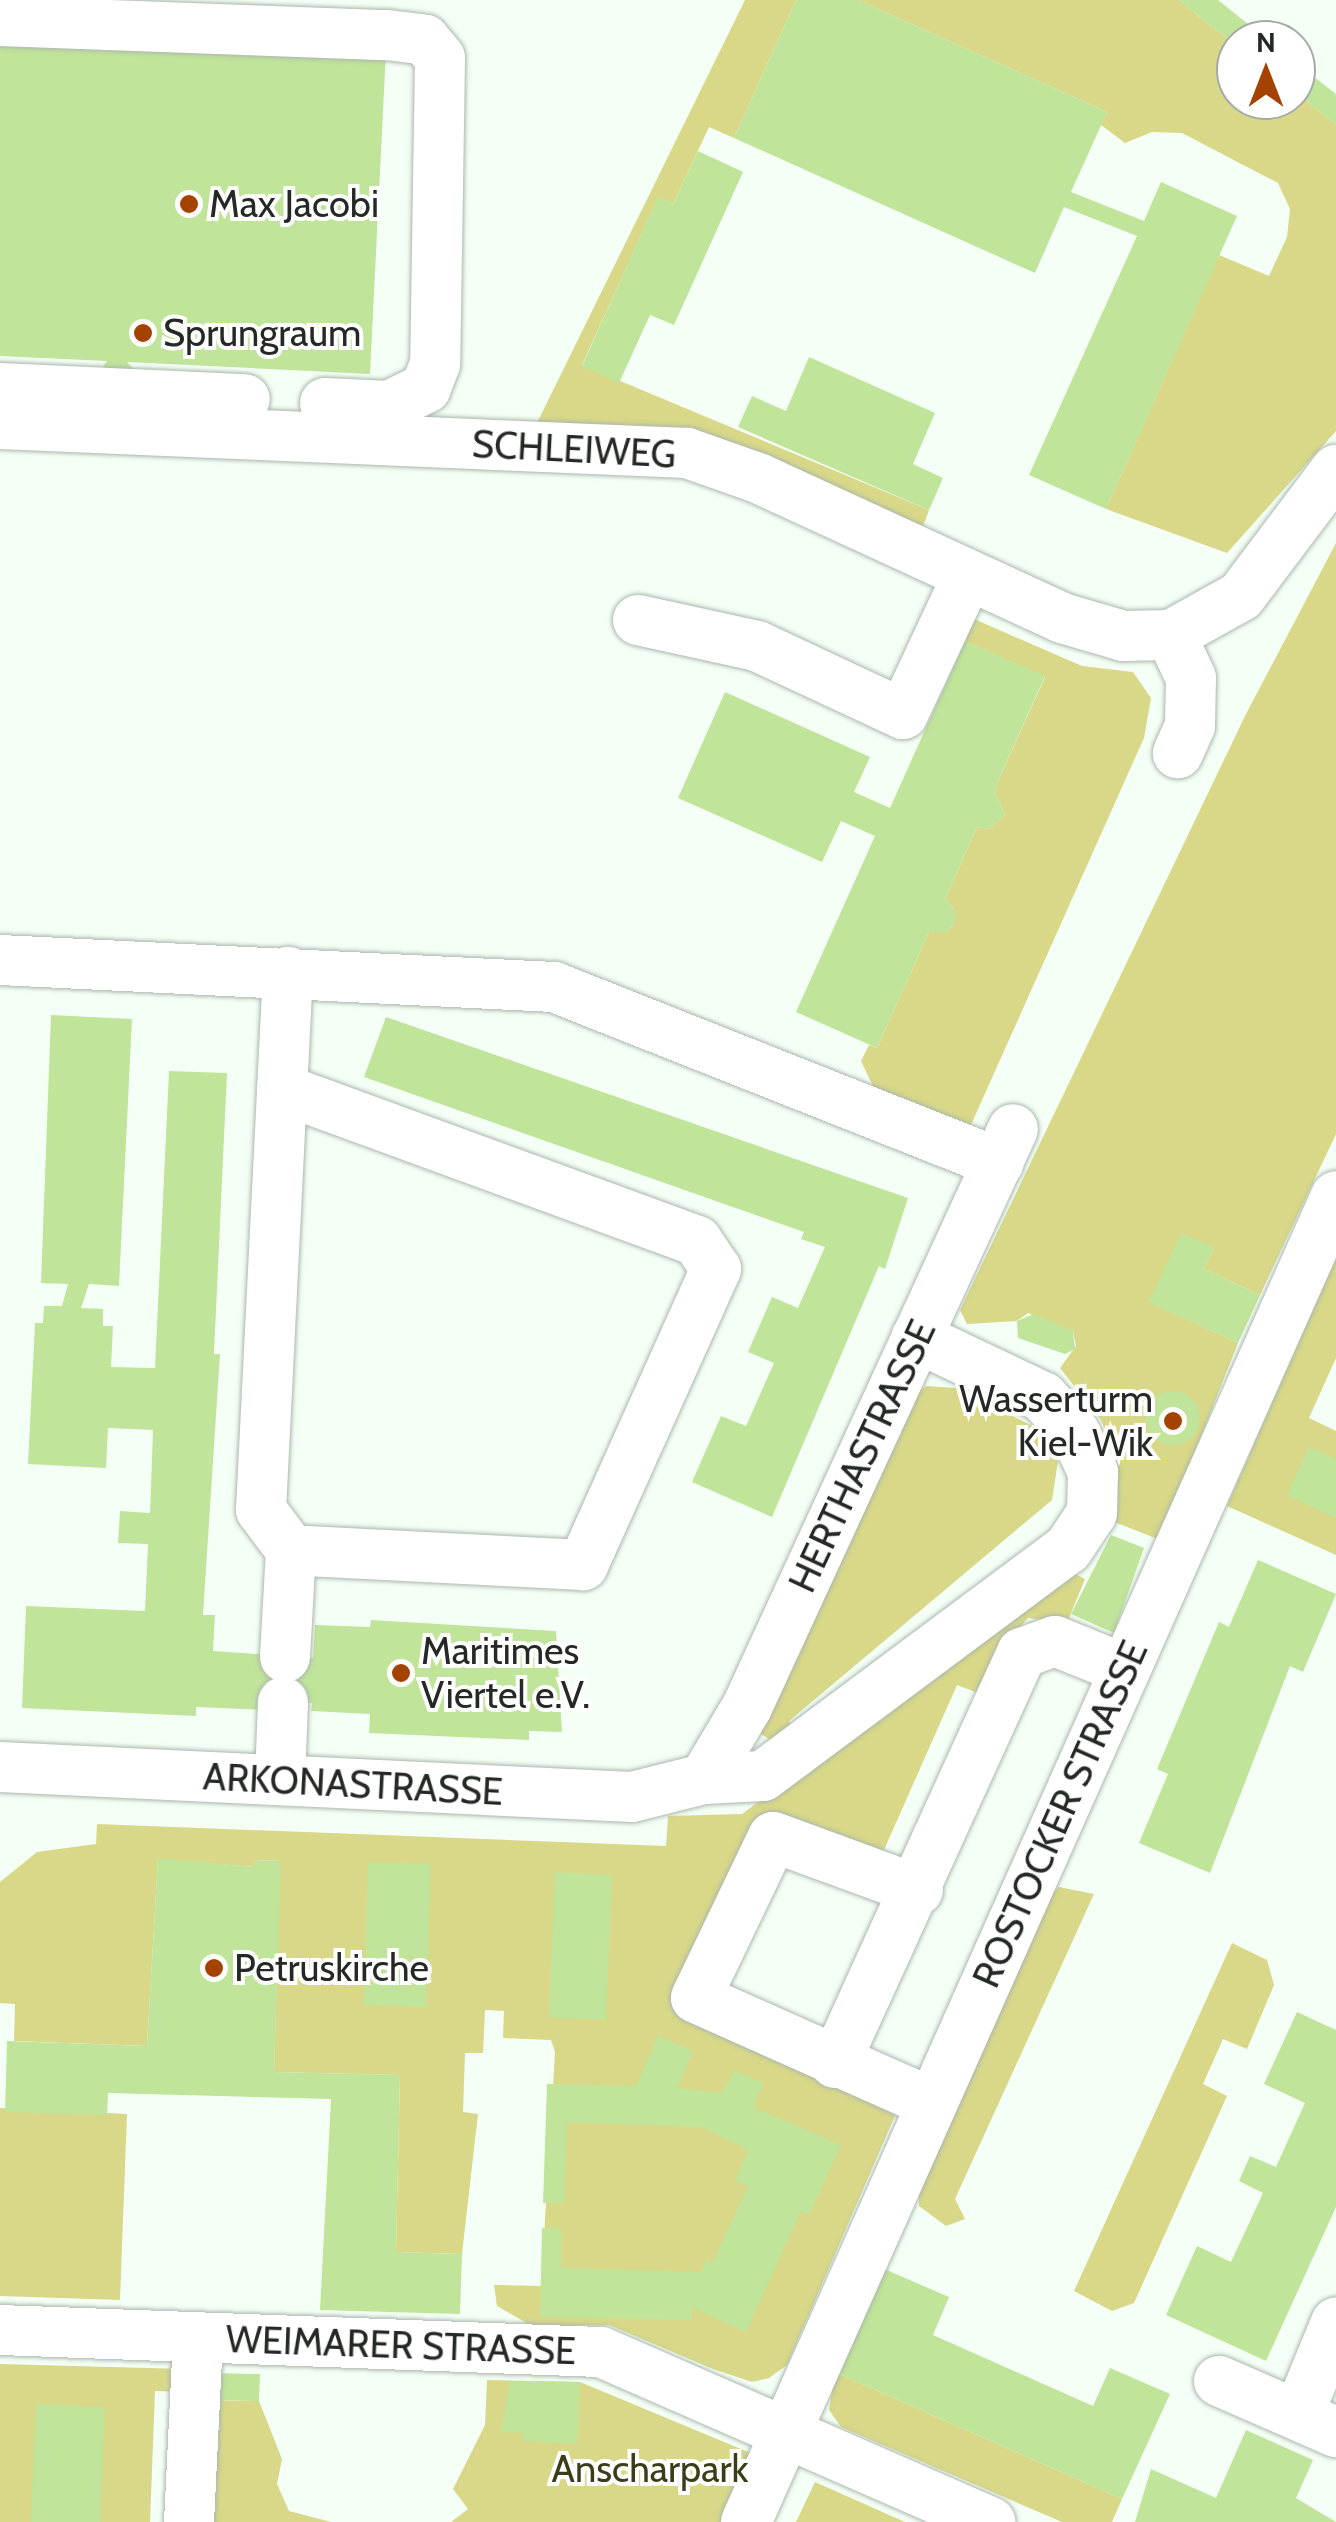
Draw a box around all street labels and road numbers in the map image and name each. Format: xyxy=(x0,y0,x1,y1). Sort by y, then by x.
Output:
street label: SCHLEIWEG xyxy=(471,421,677,477)
street label: HERTHASTRASSE xyxy=(779,1313,945,1599)
street label: ROSTOCKER STRASSE xyxy=(963,1634,1157,1994)
street label: ARKONASTRASSE xyxy=(202,1753,504,1815)
street label: WEIMARER STRASSE xyxy=(225,2316,577,2374)

